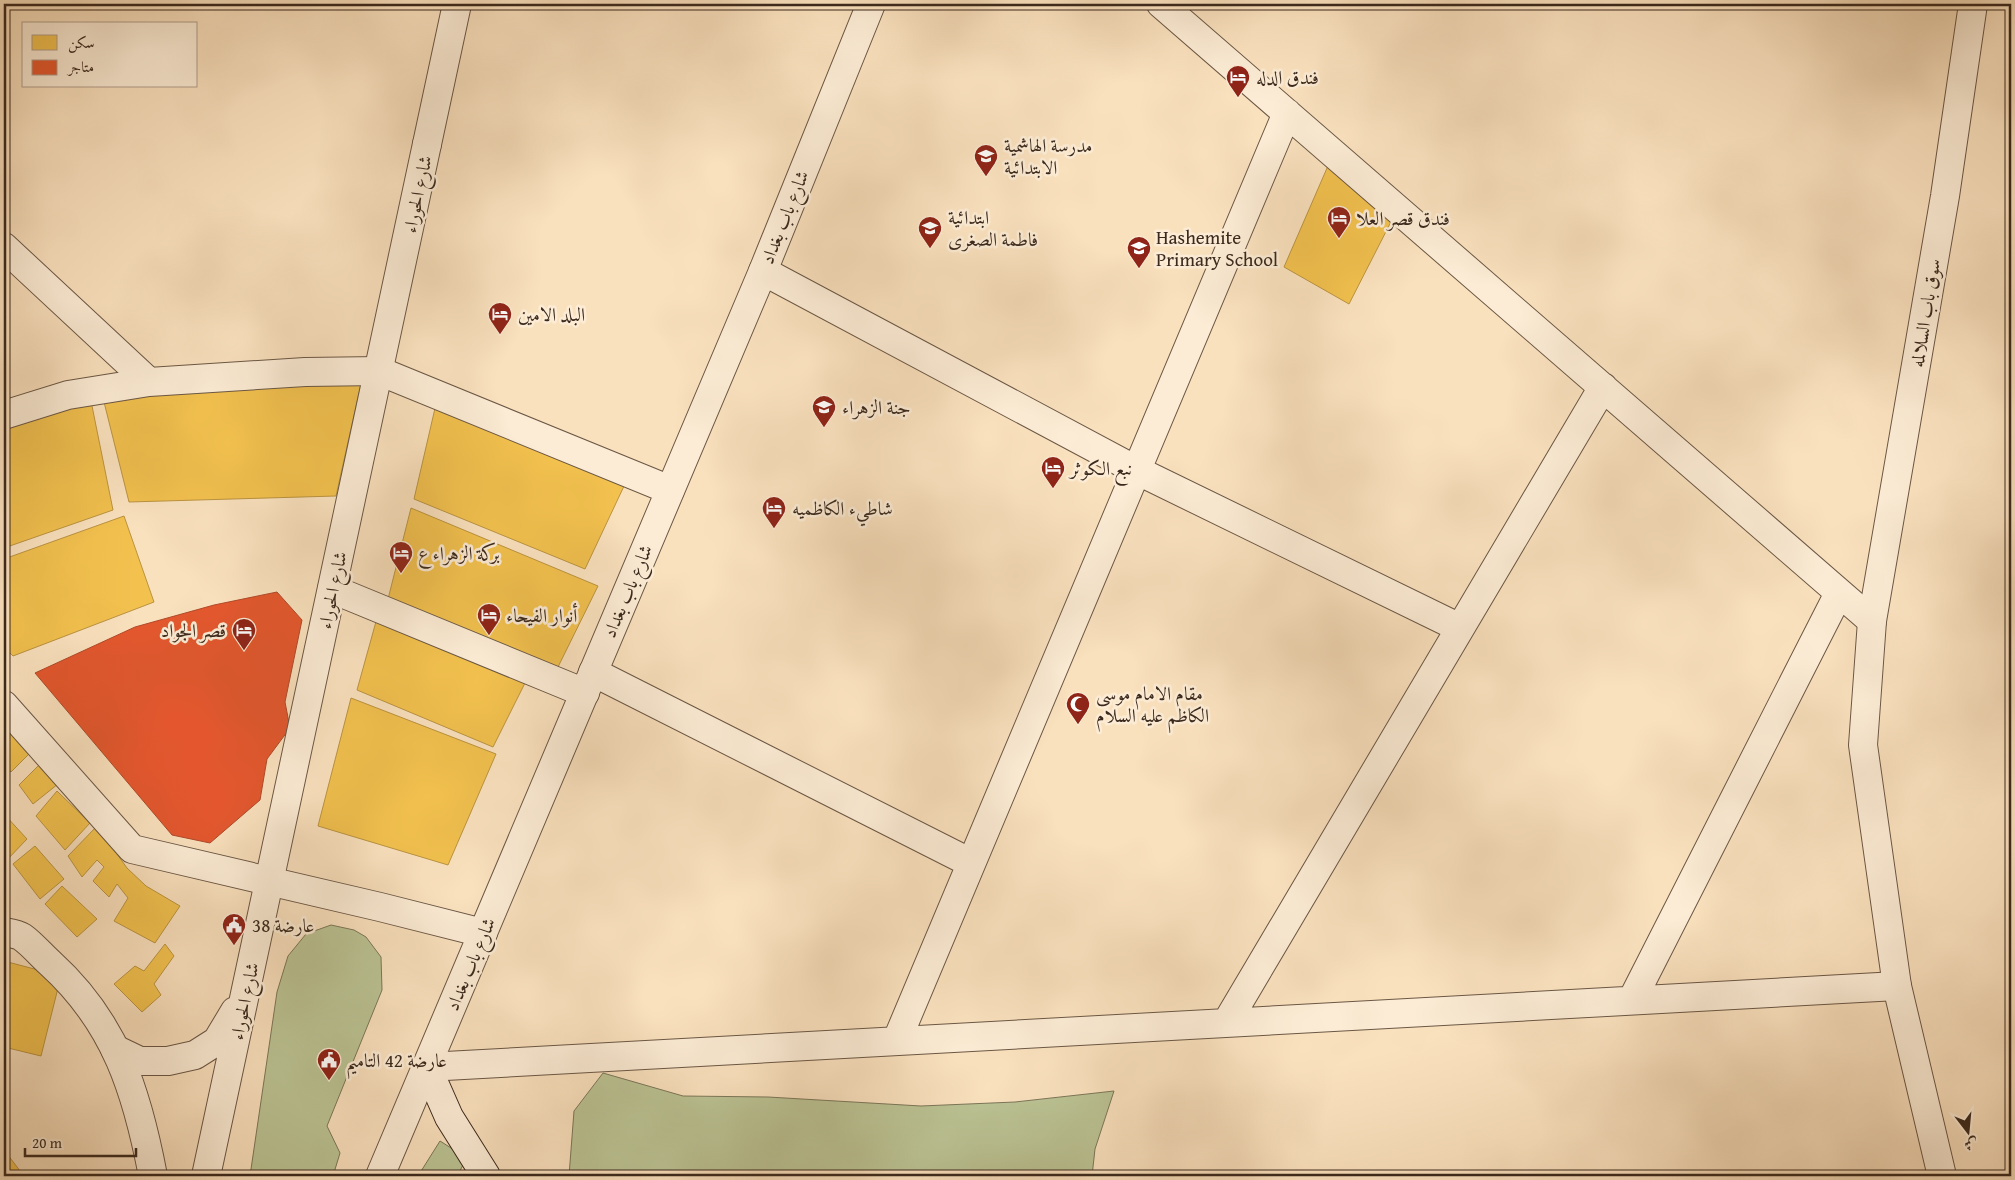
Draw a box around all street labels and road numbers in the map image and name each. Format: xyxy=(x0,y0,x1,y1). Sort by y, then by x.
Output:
street label: شارع الحوراء xyxy=(395,153,441,236)
street label: شارع باب بغداد xyxy=(752,166,817,269)
street label: سوق باب السلالمه xyxy=(1903,257,1947,369)
street label: شارع باب بغداد xyxy=(595,540,661,643)
street label: شارع الحوراء xyxy=(310,549,356,632)
street label: شارع باب بغداد xyxy=(438,913,504,1016)
street label: شارع الحوراء xyxy=(222,960,268,1043)

